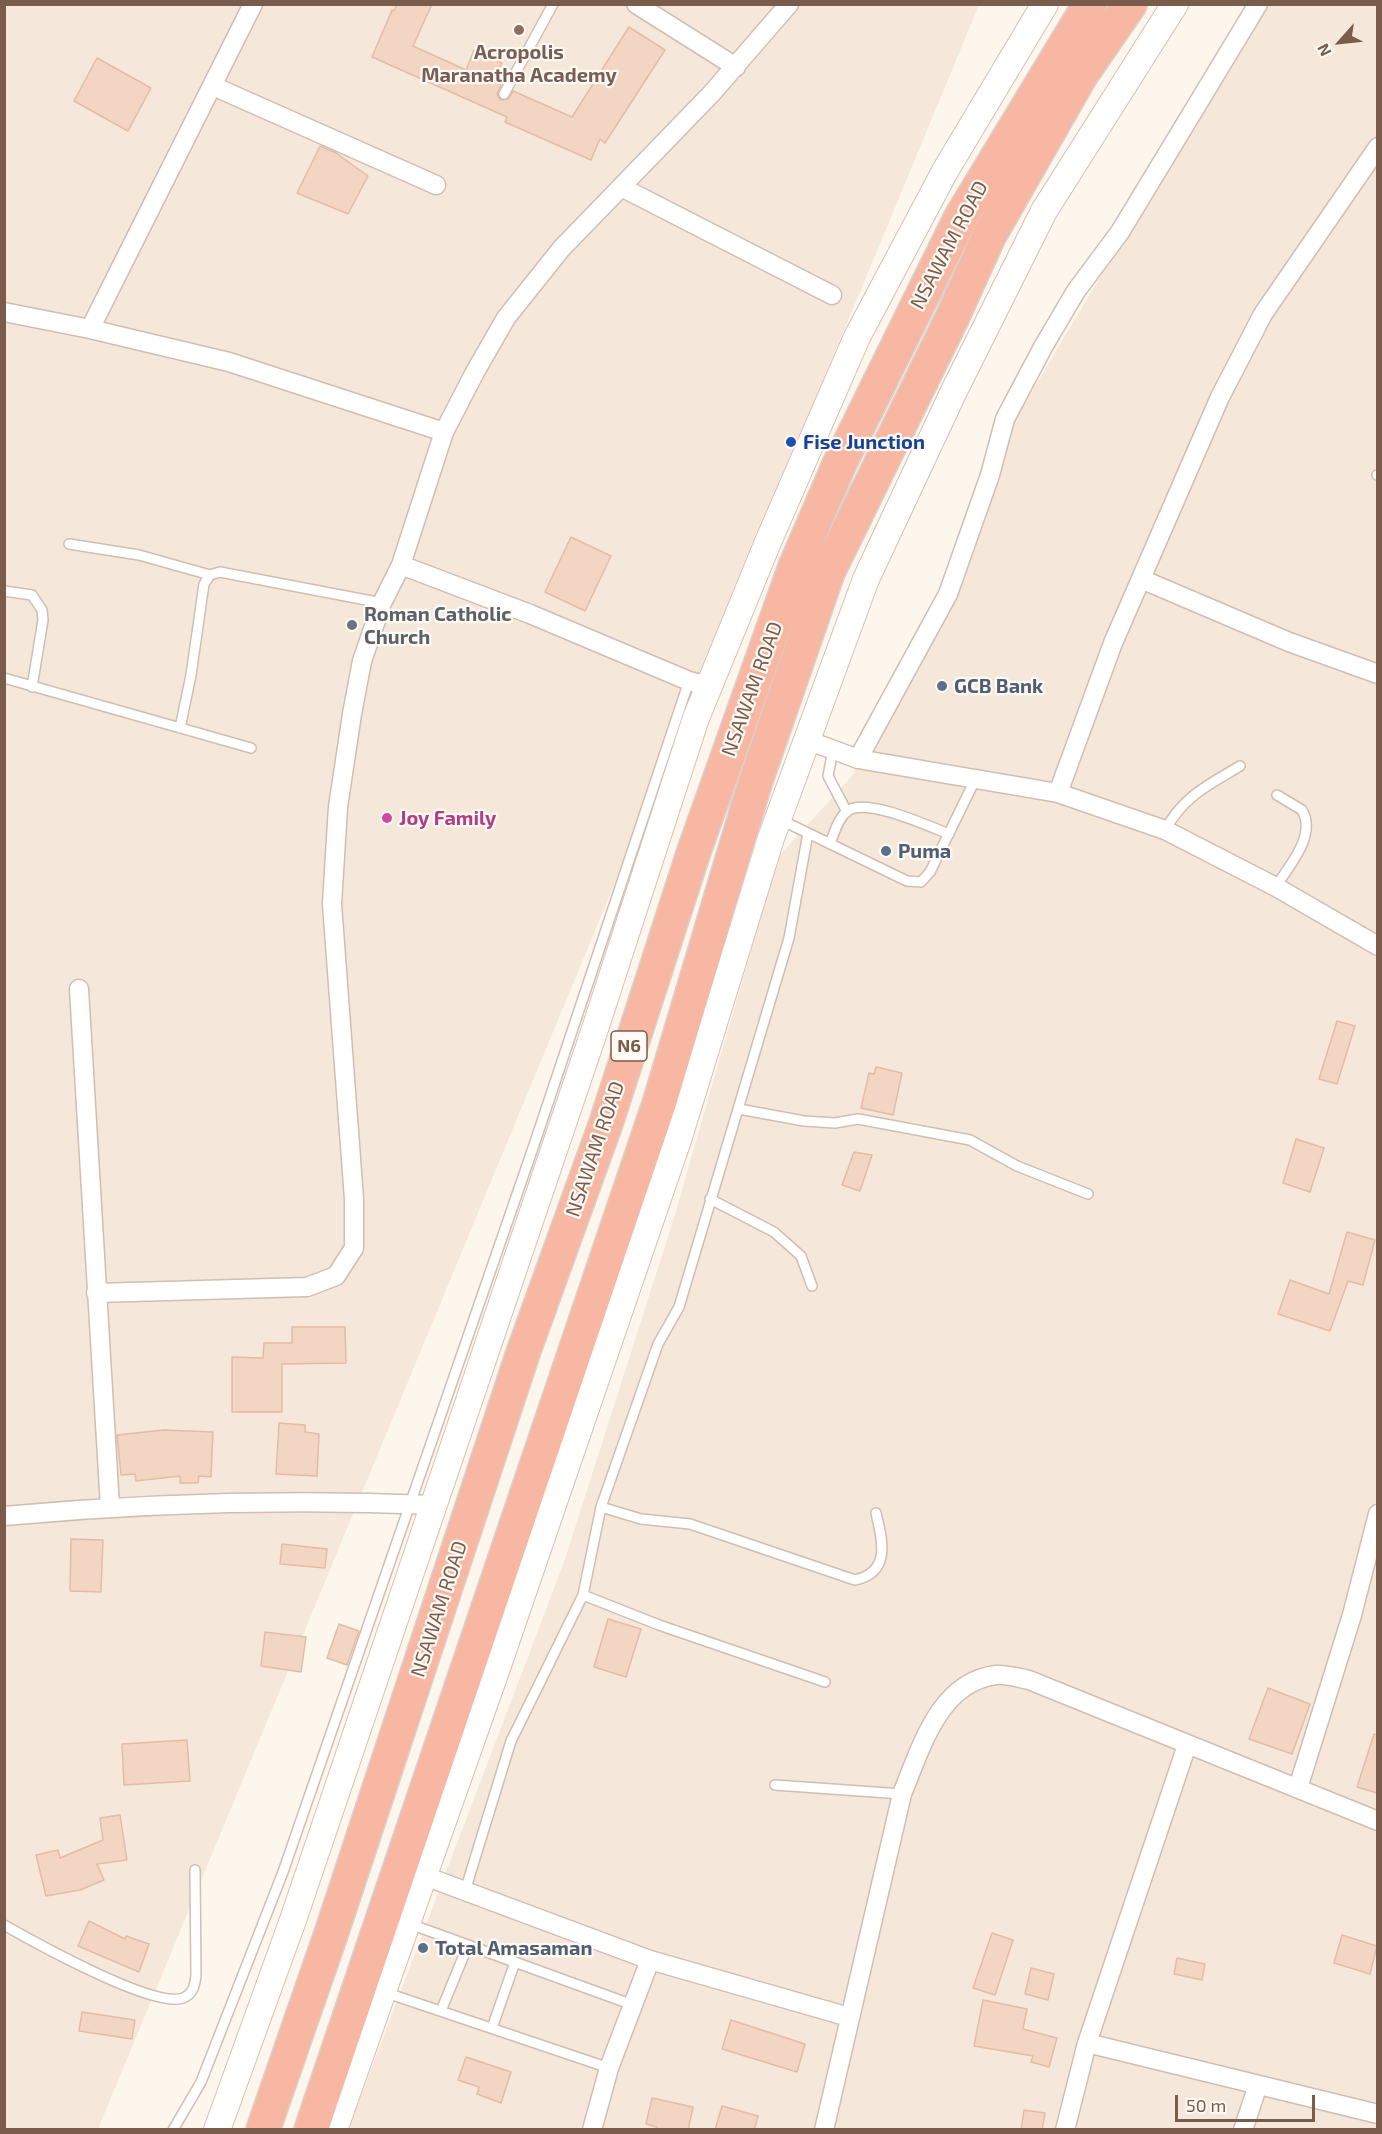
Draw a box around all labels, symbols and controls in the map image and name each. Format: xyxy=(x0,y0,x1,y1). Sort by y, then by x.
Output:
north arrow xyxy=(1310,12,1370,72)
marker: Acropolis Maranatha Academy xyxy=(512,23,526,37)
place label: Acropolis Maranatha Academy xyxy=(421,40,617,87)
text: N xyxy=(1312,41,1335,60)
street label: NSAWAM ROAD xyxy=(905,177,993,313)
place label: Fise Junction xyxy=(803,430,925,454)
marker: Fise Junction xyxy=(784,435,798,449)
place label: Roman Catholic Church xyxy=(364,602,511,649)
marker: Roman Catholic Church xyxy=(345,618,359,632)
street label: NSAWAM ROAD xyxy=(717,618,787,760)
place label: GCB Bank xyxy=(954,674,1043,698)
marker: GCB Bank xyxy=(935,679,949,693)
place label: Joy Family xyxy=(399,806,496,830)
marker: Joy Family xyxy=(380,811,394,825)
place label: Puma xyxy=(898,839,951,863)
marker: Puma xyxy=(879,844,893,858)
road number: N6 xyxy=(611,1031,647,1061)
street label: NSAWAM ROAD xyxy=(561,1078,629,1220)
street label: NSAWAM ROAD xyxy=(406,1538,472,1680)
place label: Total Amasaman xyxy=(435,1936,592,1960)
marker: Total Amasaman xyxy=(416,1941,430,1955)
scale bar xyxy=(1178,2083,1318,2121)
text: 50 m xyxy=(1186,2094,1226,2116)

